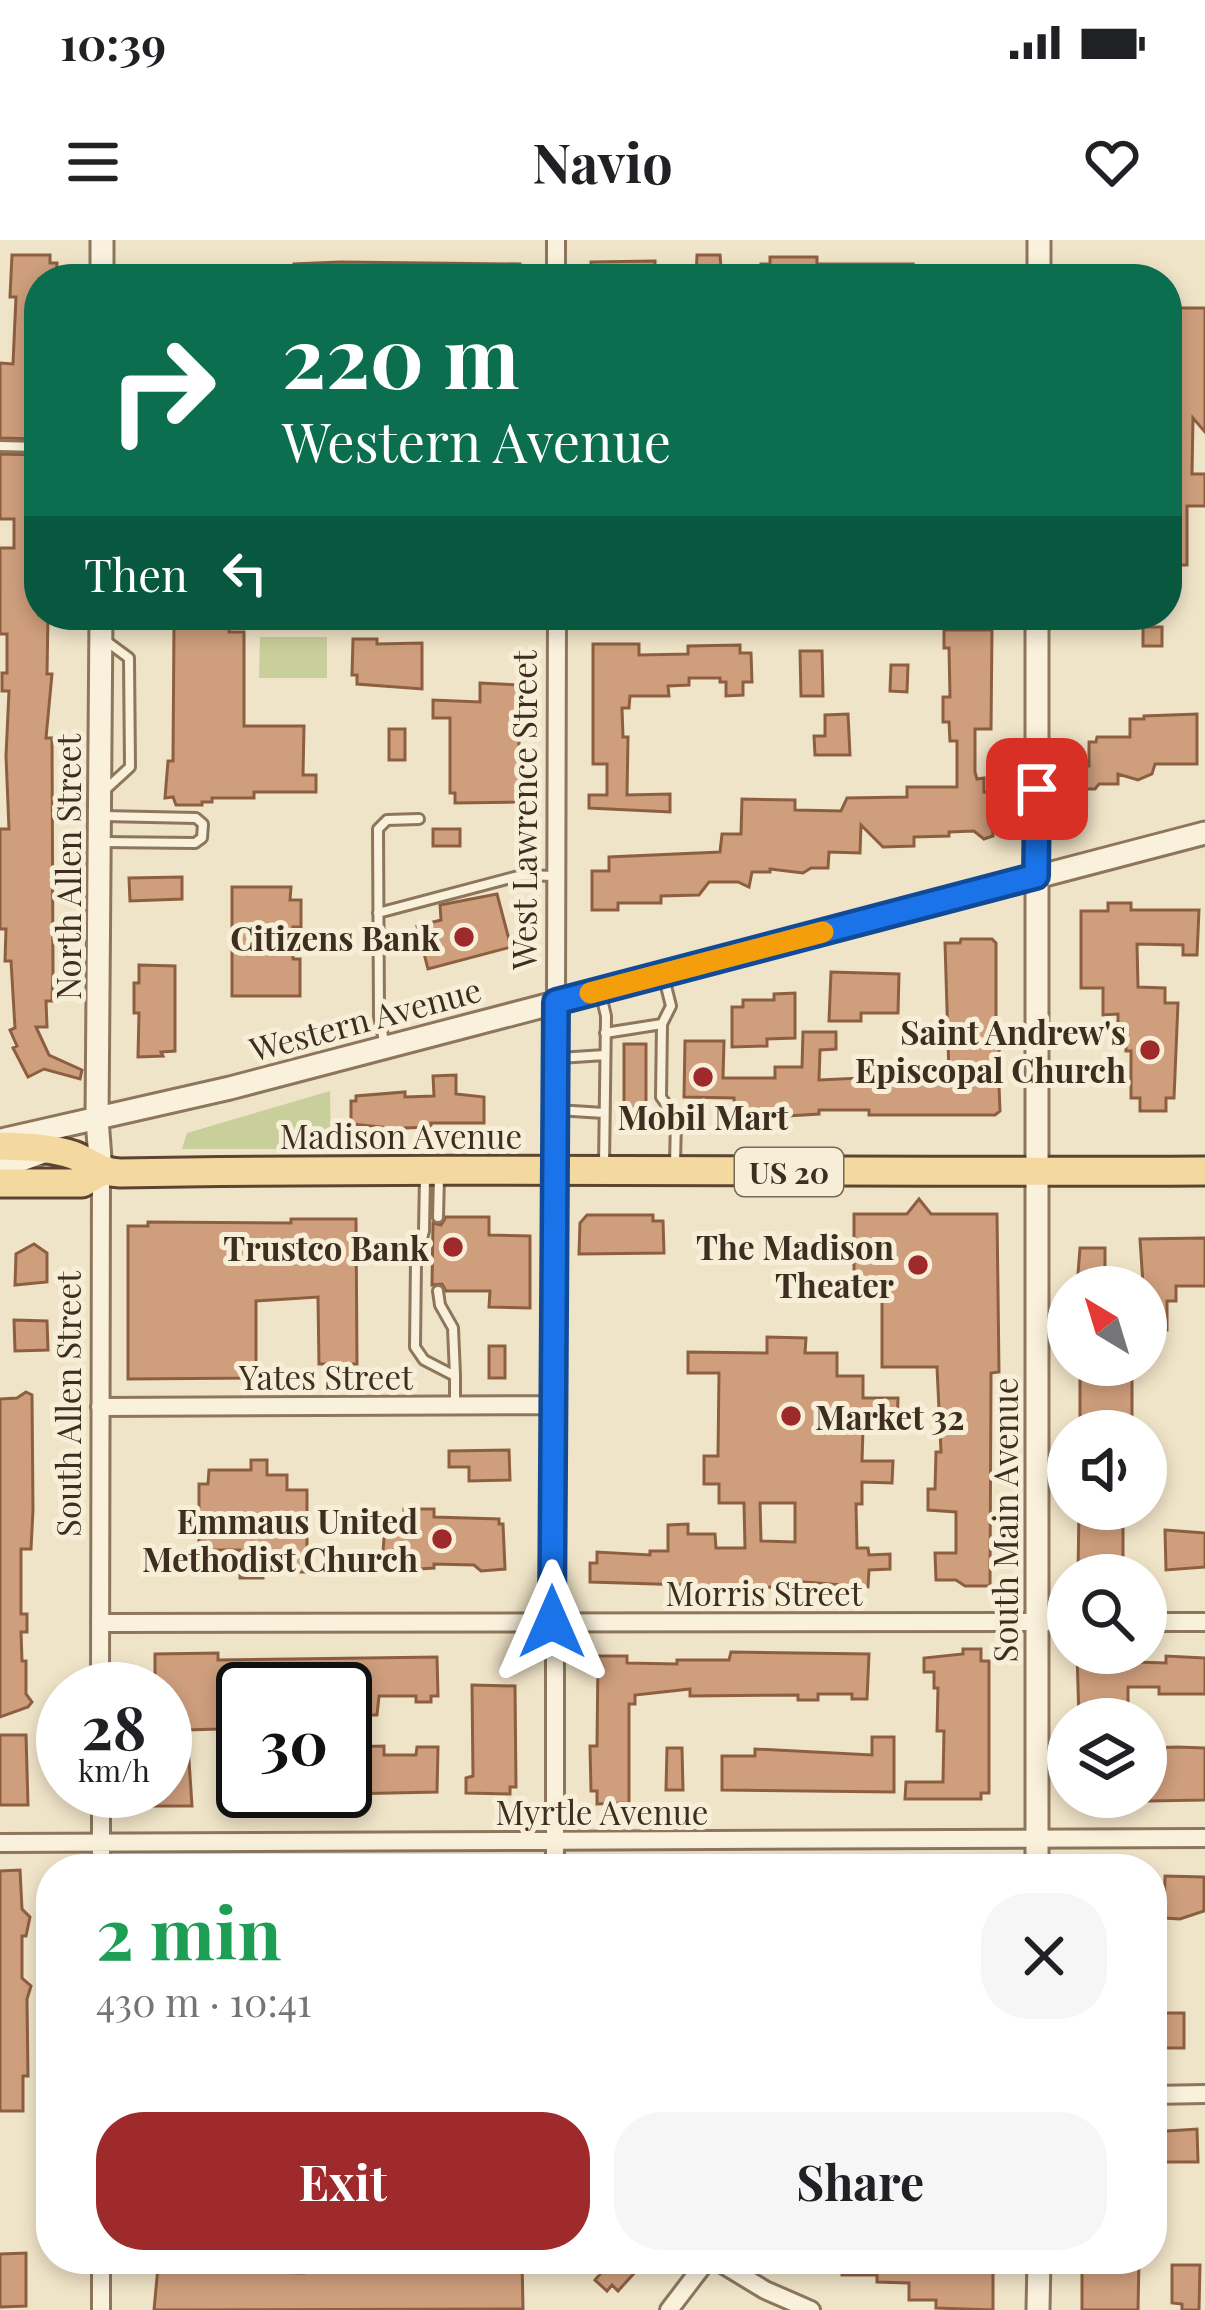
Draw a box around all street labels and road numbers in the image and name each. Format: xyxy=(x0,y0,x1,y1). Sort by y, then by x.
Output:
street label: West Lawrence Street xyxy=(501,649,545,971)
street label: North Allen Street xyxy=(45,733,89,1000)
street label: Western Avenue xyxy=(243,966,486,1070)
street label: Madison Avenue xyxy=(280,1113,522,1157)
road number: US 20 xyxy=(735,1148,843,1196)
street label: South Allen Street xyxy=(45,1270,89,1537)
street label: Yates Street xyxy=(238,1354,414,1398)
street label: South Main Avenue xyxy=(982,1378,1026,1662)
street label: Morris Street xyxy=(666,1570,864,1614)
street label: Myrtle Avenue xyxy=(495,1789,709,1833)

